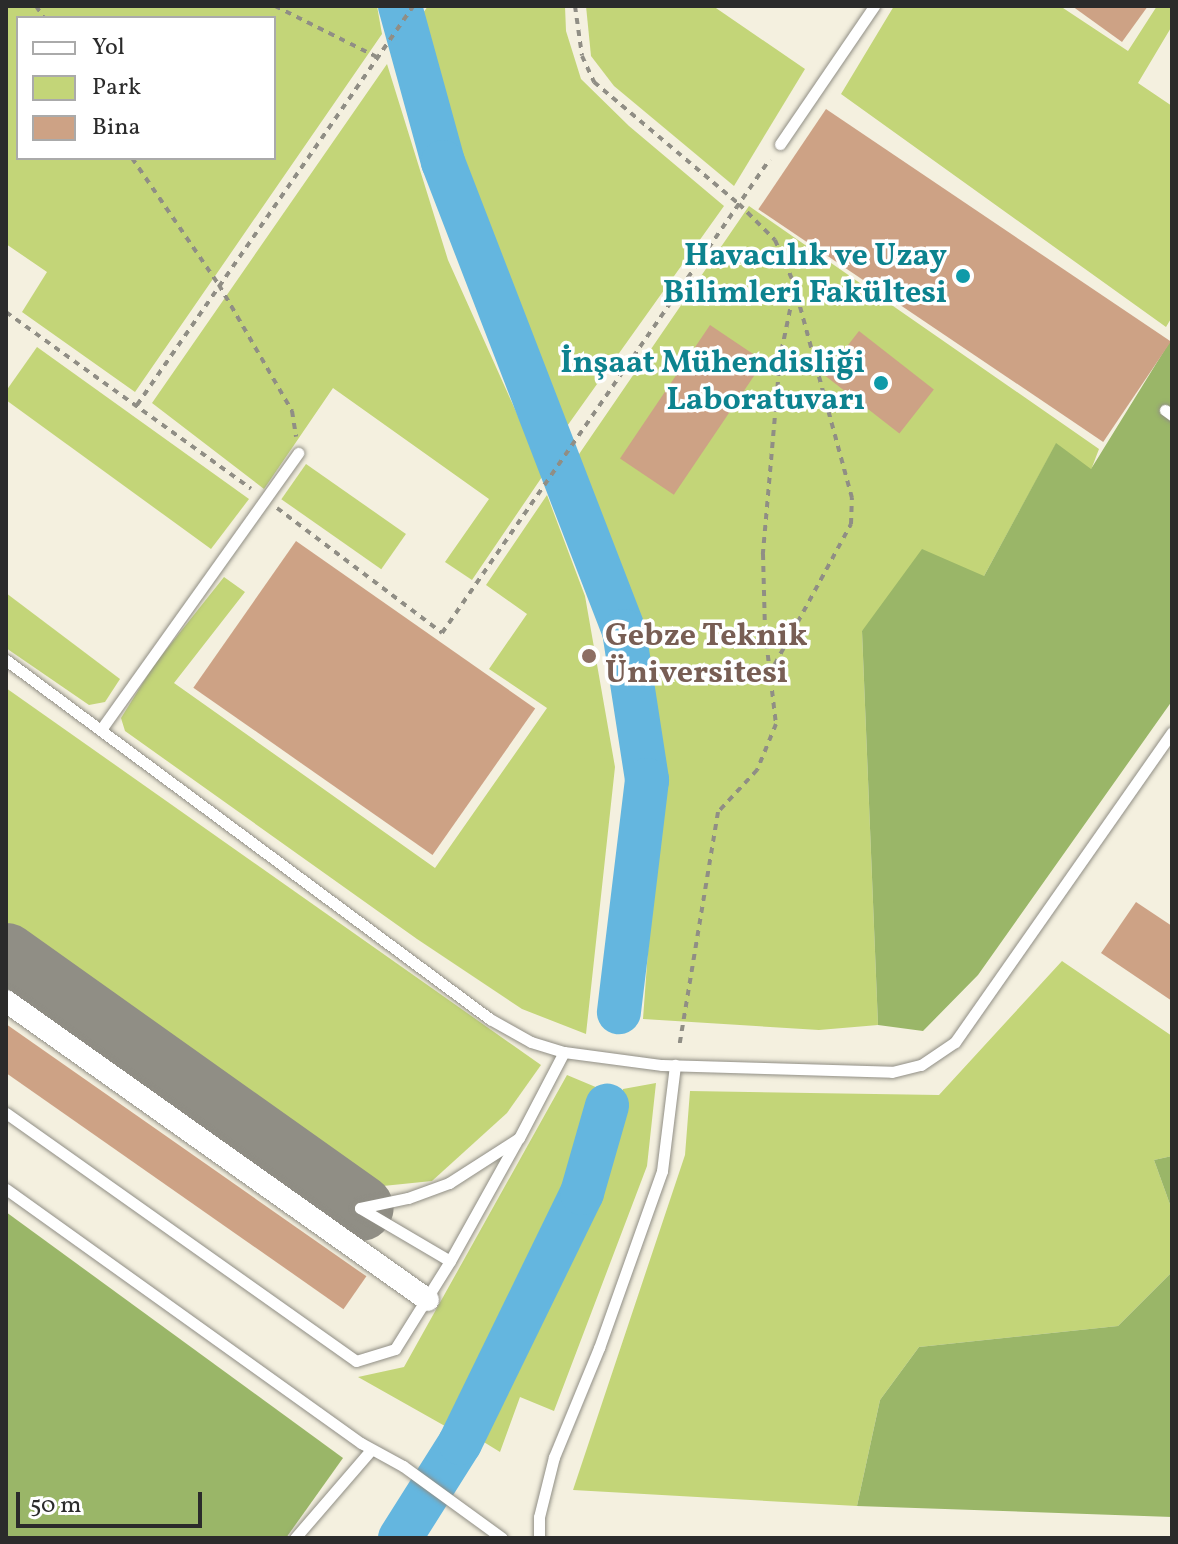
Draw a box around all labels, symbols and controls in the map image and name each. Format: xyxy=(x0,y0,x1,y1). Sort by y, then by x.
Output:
legend xyxy=(16,16,276,160)
text: Yol xyxy=(92,31,125,65)
text: Park xyxy=(92,71,141,105)
text: Bina xyxy=(92,111,140,145)
place label: Havacılık ve Uzay Bilimleri Fakültesi xyxy=(663,239,947,314)
marker: Havacılık ve Uzay Bilimleri Fakültesi xyxy=(954,267,972,285)
place label: İnşaat Mühendisliği Laboratuvarı xyxy=(560,346,865,421)
marker: İnşaat Mühendisliği Laboratuvarı xyxy=(872,374,890,392)
place label: Gebze Teknik Üniversitesi xyxy=(605,619,808,694)
marker: Gebze Teknik Üniversitesi xyxy=(580,647,598,665)
scale bar xyxy=(20,1476,206,1526)
text: 50 m xyxy=(30,1489,82,1523)

